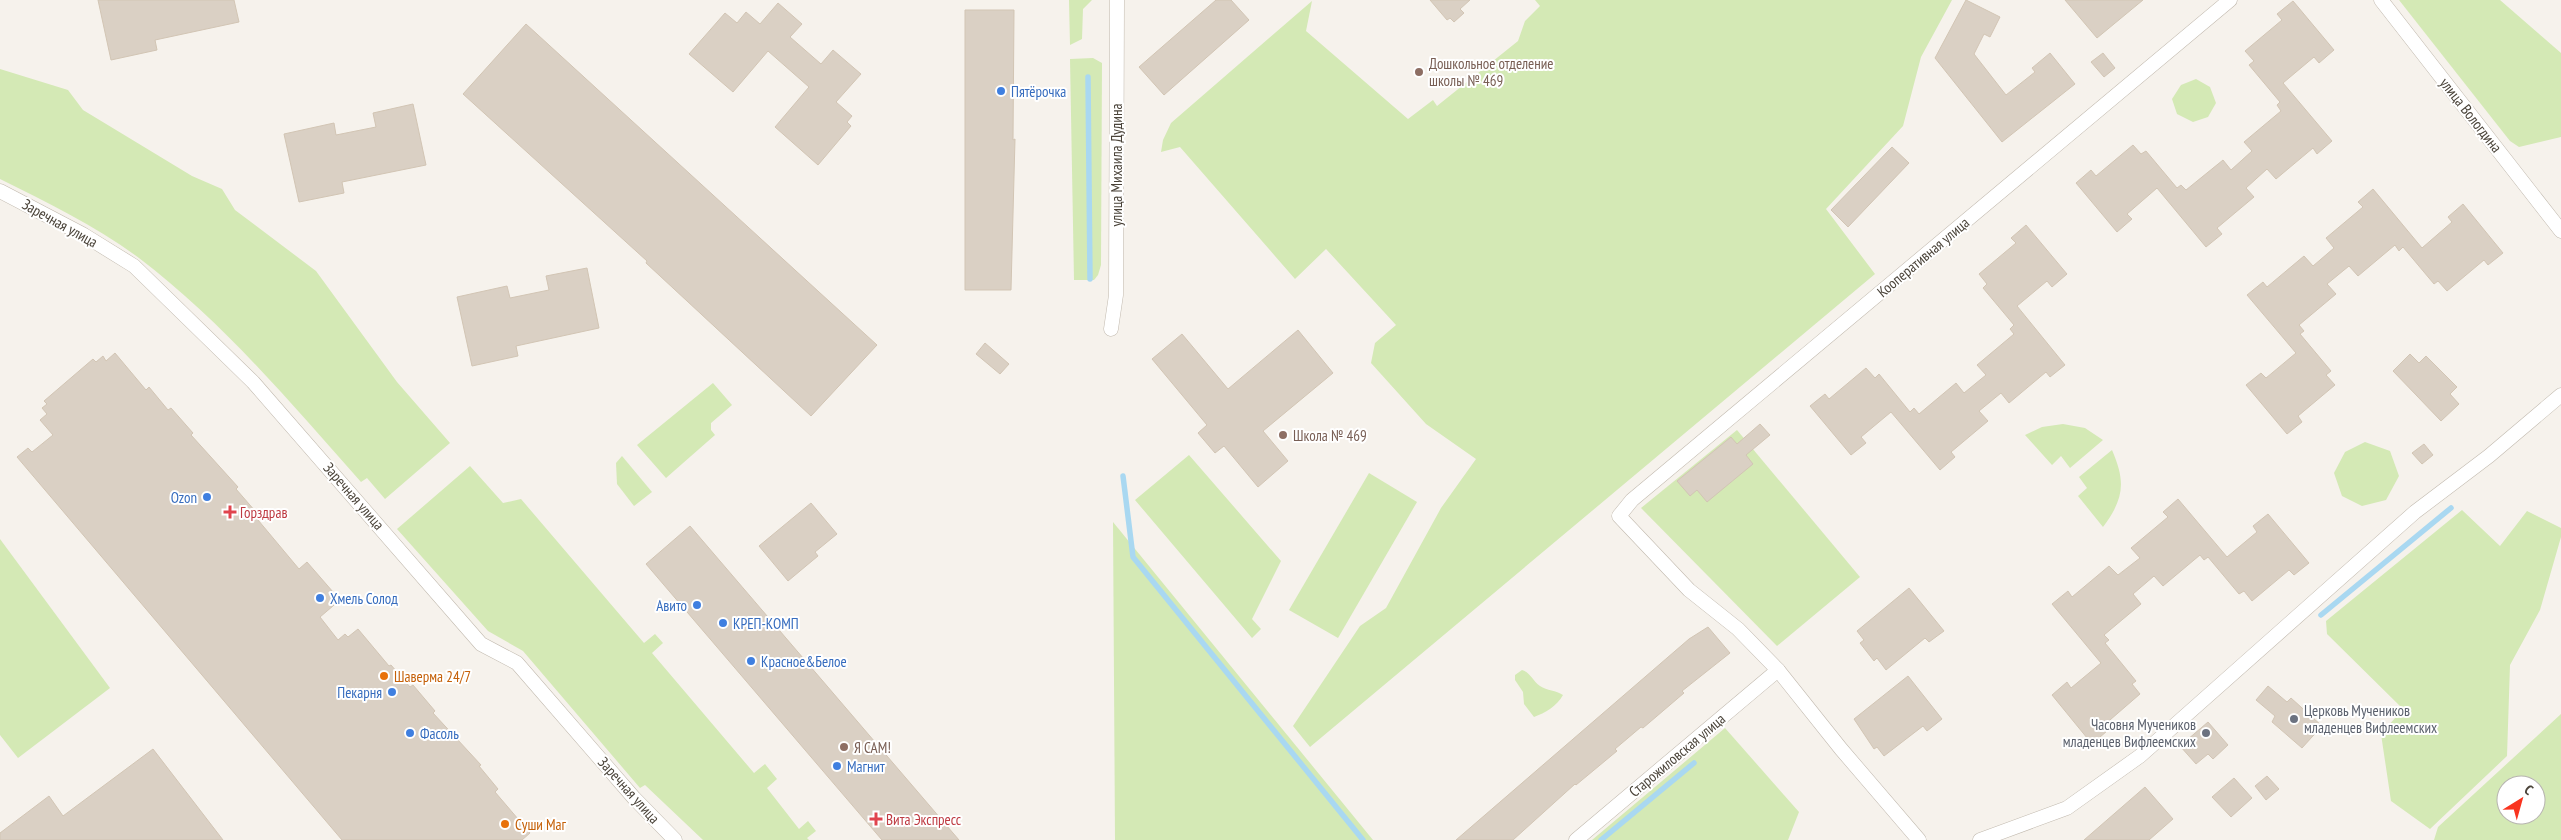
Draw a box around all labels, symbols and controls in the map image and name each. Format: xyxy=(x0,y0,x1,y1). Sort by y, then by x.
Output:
place label: Дошкольное отделение школы № 469 xyxy=(1429,54,1554,90)
marker: Дошкольное отделение школы № 469 xyxy=(1413,66,1425,78)
street label: улица Вологдина xyxy=(2436,74,2506,156)
place label: Пятёрочка xyxy=(1011,82,1066,101)
marker: Пятёрочка xyxy=(995,85,1007,97)
street label: улица Михаила Дудина xyxy=(1107,104,1126,226)
street label: Заречная улица xyxy=(19,194,101,252)
street label: Кооперативная улица xyxy=(1873,213,1973,301)
place label: Школа № 469 xyxy=(1293,426,1367,445)
marker: Школа № 469 xyxy=(1277,429,1289,441)
street label: Заречная улица xyxy=(319,458,389,534)
place label: Ozon xyxy=(171,488,197,507)
marker: Ozon xyxy=(201,491,213,503)
place label: Горздрав xyxy=(240,503,287,522)
marker: Горздрав xyxy=(224,506,236,518)
place label: Хмель Солод xyxy=(330,589,398,608)
marker: Хмель Солод xyxy=(314,592,326,604)
place label: Авито xyxy=(656,596,687,615)
marker: Авито xyxy=(691,599,703,611)
place label: КРЕП-КОМП xyxy=(733,614,799,633)
marker: КРЕП-КОМП xyxy=(717,617,729,629)
place label: Красное&Белое xyxy=(761,652,847,671)
marker: Красное&Белое xyxy=(745,655,757,667)
place label: Шаверма 24/7 xyxy=(394,667,471,686)
marker: Шаверма 24/7 xyxy=(378,670,390,682)
place label: Пекарня xyxy=(337,683,382,702)
marker: Пекарня xyxy=(386,686,398,698)
place label: Церковь Мучеников младенцев Вифлеемских xyxy=(2304,701,2437,737)
street label: Старожиловская улица xyxy=(1625,709,1729,801)
marker: Церковь Мучеников младенцев Вифлеемских xyxy=(2288,713,2300,725)
place label: Часовня Мучеников младенцев Вифлеемских xyxy=(2063,715,2196,751)
place label: Фасоль xyxy=(420,724,459,743)
marker: Фасоль xyxy=(404,727,416,739)
marker: Часовня Мучеников младенцев Вифлеемских xyxy=(2200,727,2212,739)
place label: Я САМ! xyxy=(854,738,891,757)
marker: Я САМ! xyxy=(838,741,850,753)
street label: Заречная улица xyxy=(594,753,664,827)
place label: Магнит xyxy=(847,757,885,776)
marker: Магнит xyxy=(831,760,843,772)
north arrow xyxy=(2496,775,2546,825)
text: С xyxy=(2521,781,2537,799)
place label: Вита Экспресс xyxy=(886,810,962,829)
marker: Вита Экспресс xyxy=(870,813,882,825)
place label: Суши Маг xyxy=(515,815,567,834)
marker: Суши Маг xyxy=(499,818,511,830)

